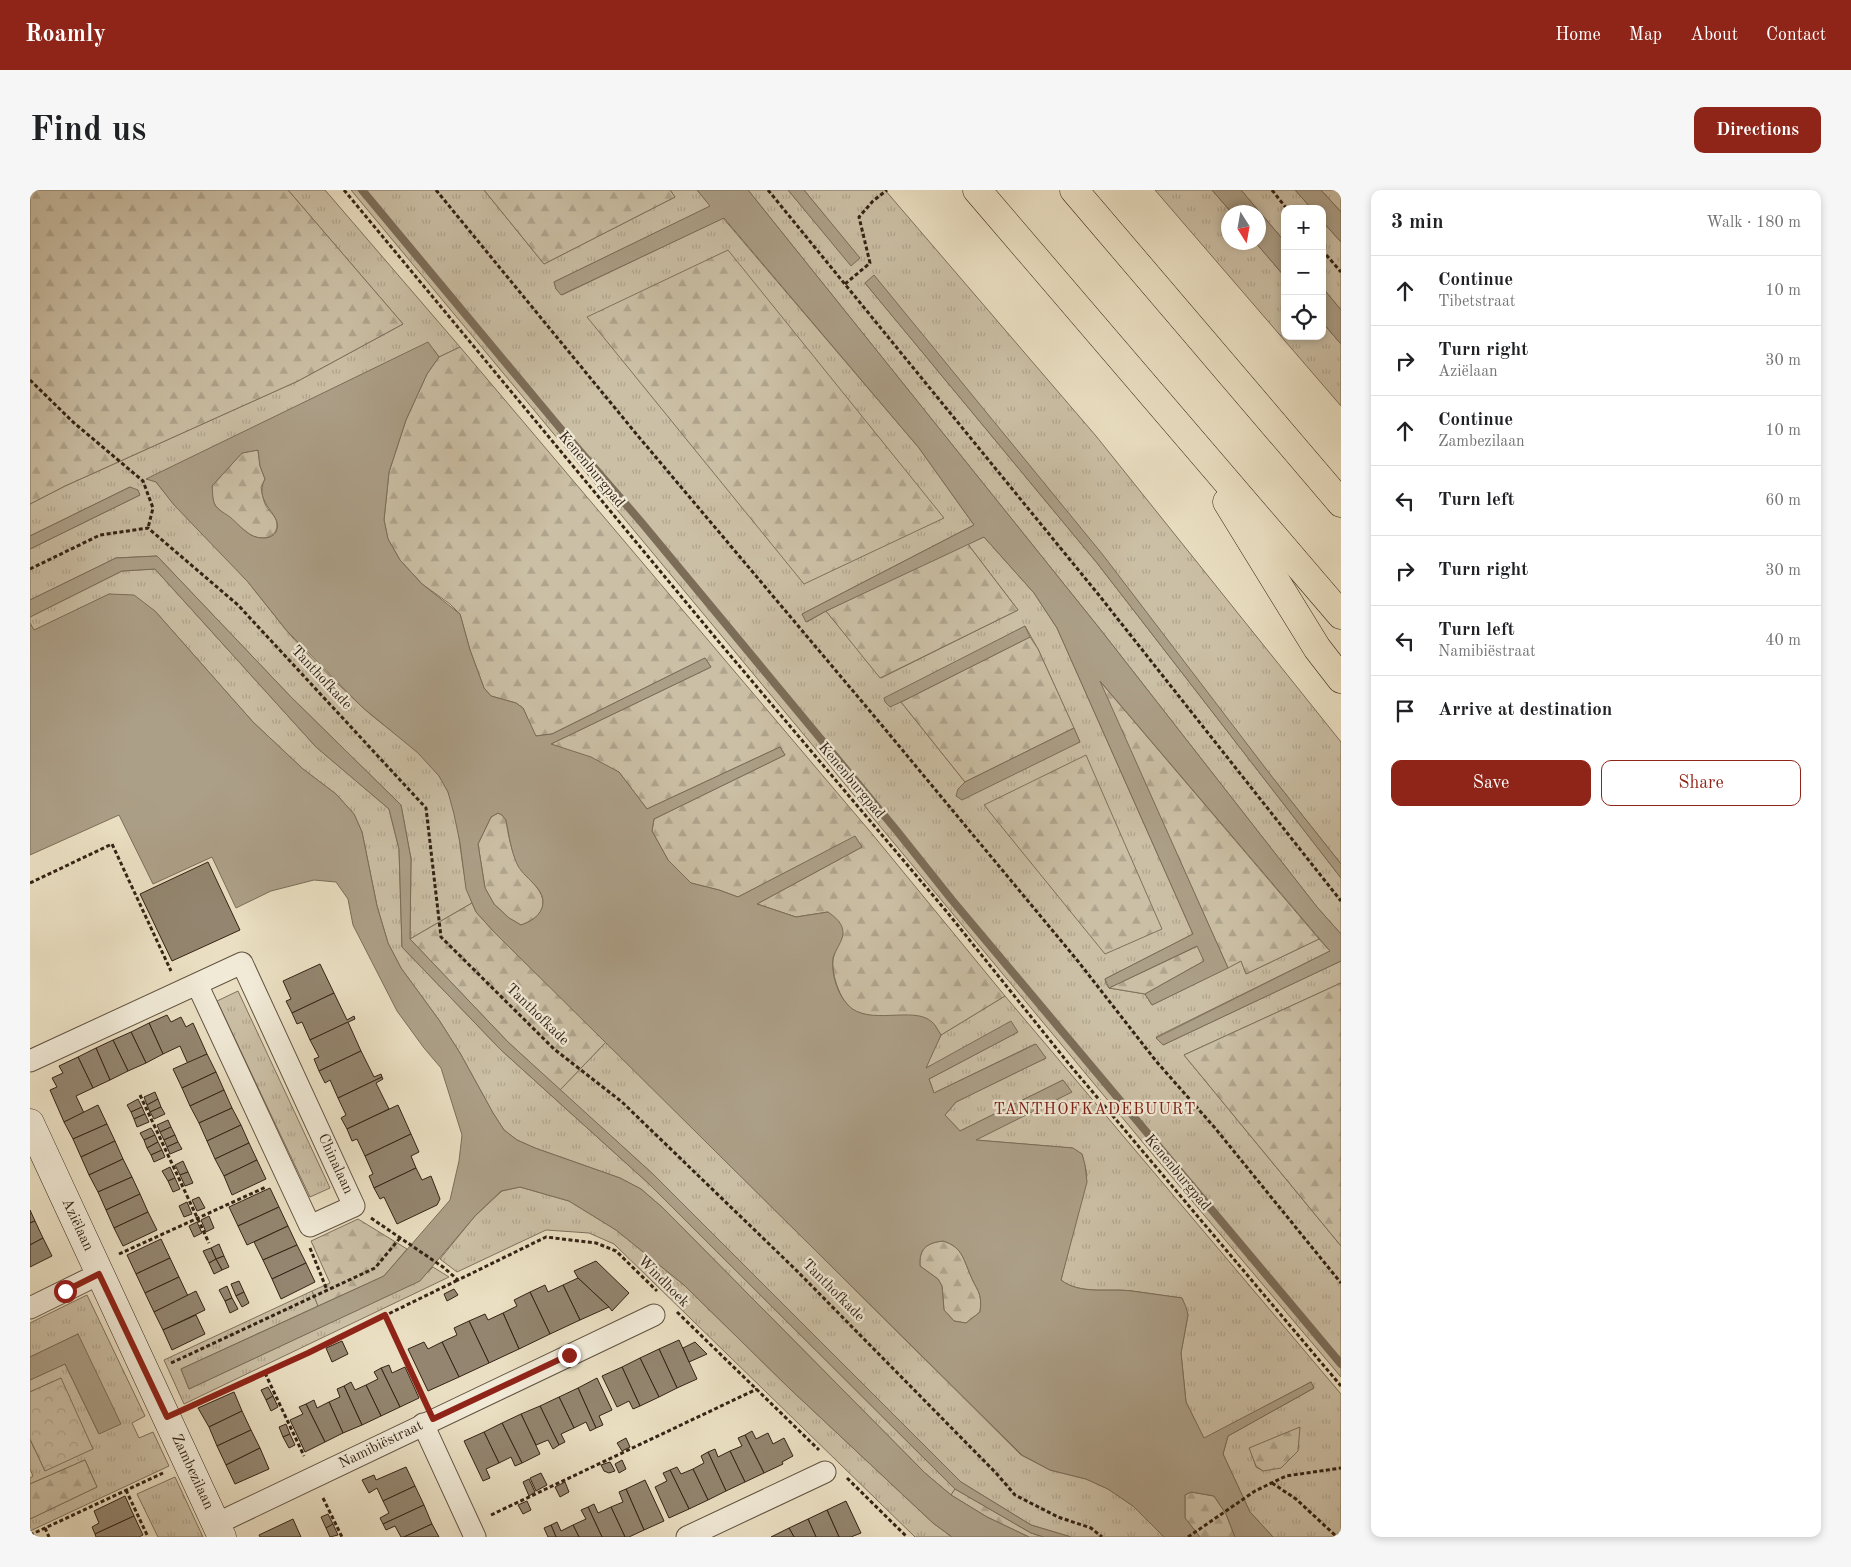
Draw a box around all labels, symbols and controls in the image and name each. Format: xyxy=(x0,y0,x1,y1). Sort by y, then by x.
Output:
text: Roamly xyxy=(25,23,106,47)
text: Home xyxy=(1555,26,1601,44)
text: Map xyxy=(1629,26,1662,44)
text: About xyxy=(1690,26,1738,44)
text: Contact xyxy=(1766,26,1826,44)
button: Directions xyxy=(1694,107,1821,153)
text: Find us xyxy=(30,113,146,148)
north arrow xyxy=(1221,205,1266,250)
map controls xyxy=(1281,205,1326,340)
button: + xyxy=(1281,205,1326,250)
text: 3 min xyxy=(1391,212,1444,233)
text: Walk · 180 m xyxy=(1706,215,1801,231)
button: − xyxy=(1281,250,1326,295)
text: Continue xyxy=(1438,271,1513,290)
icon: ahead xyxy=(1391,277,1419,305)
text: 10 m xyxy=(1765,283,1801,299)
text: Tibetstraat xyxy=(1438,294,1515,310)
button: locate xyxy=(1281,295,1326,340)
text: Turn right xyxy=(1438,341,1528,360)
icon: right xyxy=(1391,347,1419,375)
text: 30 m xyxy=(1765,353,1801,369)
text: Aziëlaan xyxy=(1438,364,1498,380)
text: Continue xyxy=(1438,411,1513,430)
icon: ahead xyxy=(1391,417,1419,445)
text: 10 m xyxy=(1765,423,1801,439)
street label: Kenenburgpad xyxy=(555,429,627,511)
text: Zambezilaan xyxy=(1438,434,1525,450)
icon: left xyxy=(1391,487,1419,515)
text: Turn left xyxy=(1438,491,1515,510)
text: 60 m xyxy=(1765,493,1801,509)
icon: right xyxy=(1391,557,1419,585)
text: Turn right xyxy=(1438,561,1528,580)
text: 30 m xyxy=(1765,563,1801,579)
text: Turn left xyxy=(1438,621,1515,640)
icon: left xyxy=(1391,627,1419,655)
text: 40 m xyxy=(1765,633,1801,649)
street label: Tanthofkade xyxy=(288,643,354,713)
text: Namibiëstraat xyxy=(1438,644,1536,660)
icon: arrive xyxy=(1391,697,1419,725)
text: Arrive at destination xyxy=(1438,701,1612,720)
street label: Kenenburgpad xyxy=(815,740,887,822)
button: Save xyxy=(1391,760,1591,806)
button: Share xyxy=(1601,760,1801,806)
street label: Tanthofkade xyxy=(503,981,571,1049)
district label: TANTHOFKADEBUURT xyxy=(993,1102,1197,1118)
street label: Chinalaan xyxy=(315,1131,355,1197)
street label: Kenenburgpad xyxy=(1141,1132,1213,1214)
street label: Aziëlaan xyxy=(58,1196,96,1254)
street label: Windhoek xyxy=(634,1253,692,1311)
street label: Tanthofkade xyxy=(799,1257,867,1325)
route start xyxy=(54,1280,77,1303)
route end xyxy=(558,1344,581,1367)
street label: Namibiëstraat xyxy=(337,1418,425,1472)
street label: Zambezilaan xyxy=(168,1432,216,1512)

